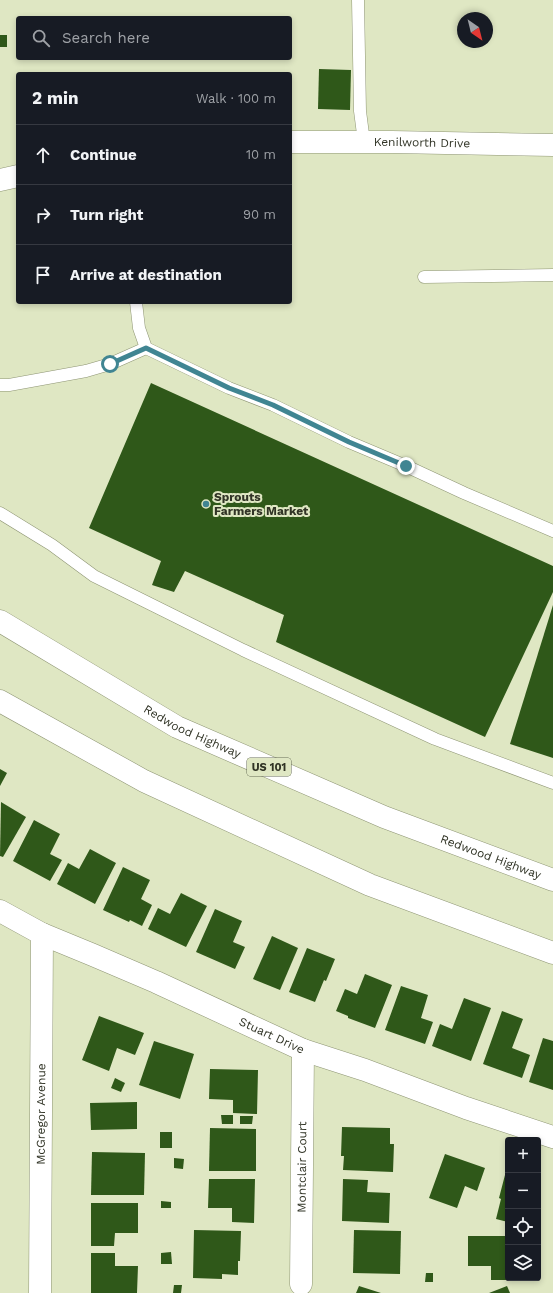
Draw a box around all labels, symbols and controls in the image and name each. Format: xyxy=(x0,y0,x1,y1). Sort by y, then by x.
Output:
north arrow xyxy=(457,12,493,48)
search box xyxy=(16,16,292,60)
icon: search xyxy=(30,27,52,49)
text: Search here xyxy=(62,29,150,47)
text: 2 min xyxy=(32,88,78,108)
text: Walk · 100 m xyxy=(196,91,276,106)
street label: Kenilworth Drive xyxy=(374,135,470,150)
icon: ahead xyxy=(32,144,54,166)
text: Continue xyxy=(70,146,137,164)
text: 10 m xyxy=(246,147,276,162)
icon: right xyxy=(32,204,54,226)
text: Turn right xyxy=(70,206,143,224)
text: 90 m xyxy=(243,207,276,222)
icon: arrive xyxy=(32,264,54,286)
text: Arrive at destination xyxy=(70,266,222,284)
route start xyxy=(101,355,119,373)
route end xyxy=(397,457,415,475)
place label: Sprouts Farmers Market xyxy=(214,490,309,518)
marker: Sprouts Farmers Market xyxy=(201,499,211,509)
street label: Redwood Highway xyxy=(141,702,244,761)
road number: US 101 xyxy=(247,758,291,776)
street label: Redwood Highway xyxy=(438,832,544,882)
street label: Stuart Drive xyxy=(237,1014,307,1057)
street label: McGregor Avenue xyxy=(34,1063,48,1165)
street label: Montclair Court xyxy=(295,1121,309,1213)
map controls xyxy=(505,1137,541,1281)
button: + xyxy=(505,1137,541,1173)
button: − xyxy=(505,1173,541,1209)
button: locate xyxy=(505,1209,541,1245)
button: layers xyxy=(505,1245,541,1281)

